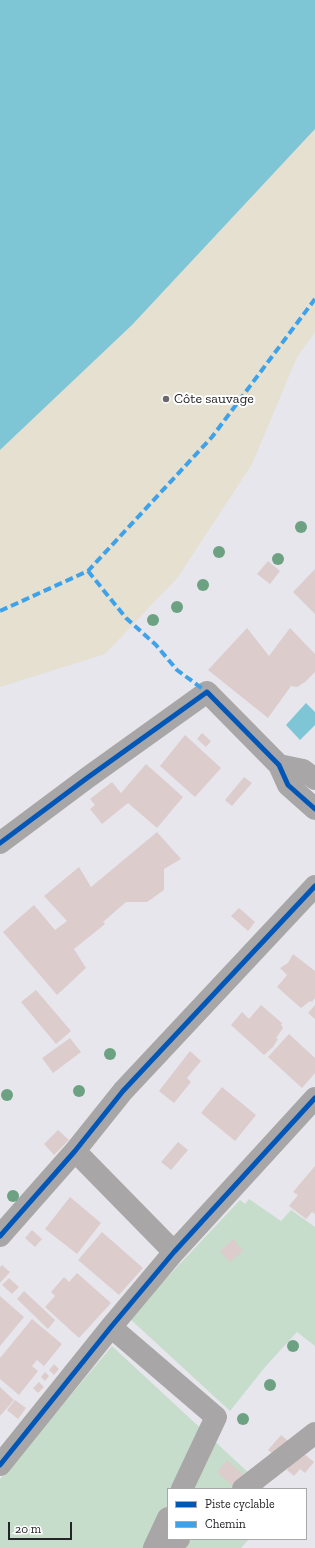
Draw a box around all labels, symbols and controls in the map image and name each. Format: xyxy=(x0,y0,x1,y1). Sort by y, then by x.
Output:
place label: Côte sauvage xyxy=(174,391,254,407)
marker: Côte sauvage xyxy=(161,394,171,404)
legend xyxy=(167,1488,307,1540)
text: Piste cyclable xyxy=(205,1497,275,1511)
scale bar xyxy=(10,1514,74,1540)
text: Chemin xyxy=(205,1517,246,1531)
text: 20 m xyxy=(15,1522,41,1536)

